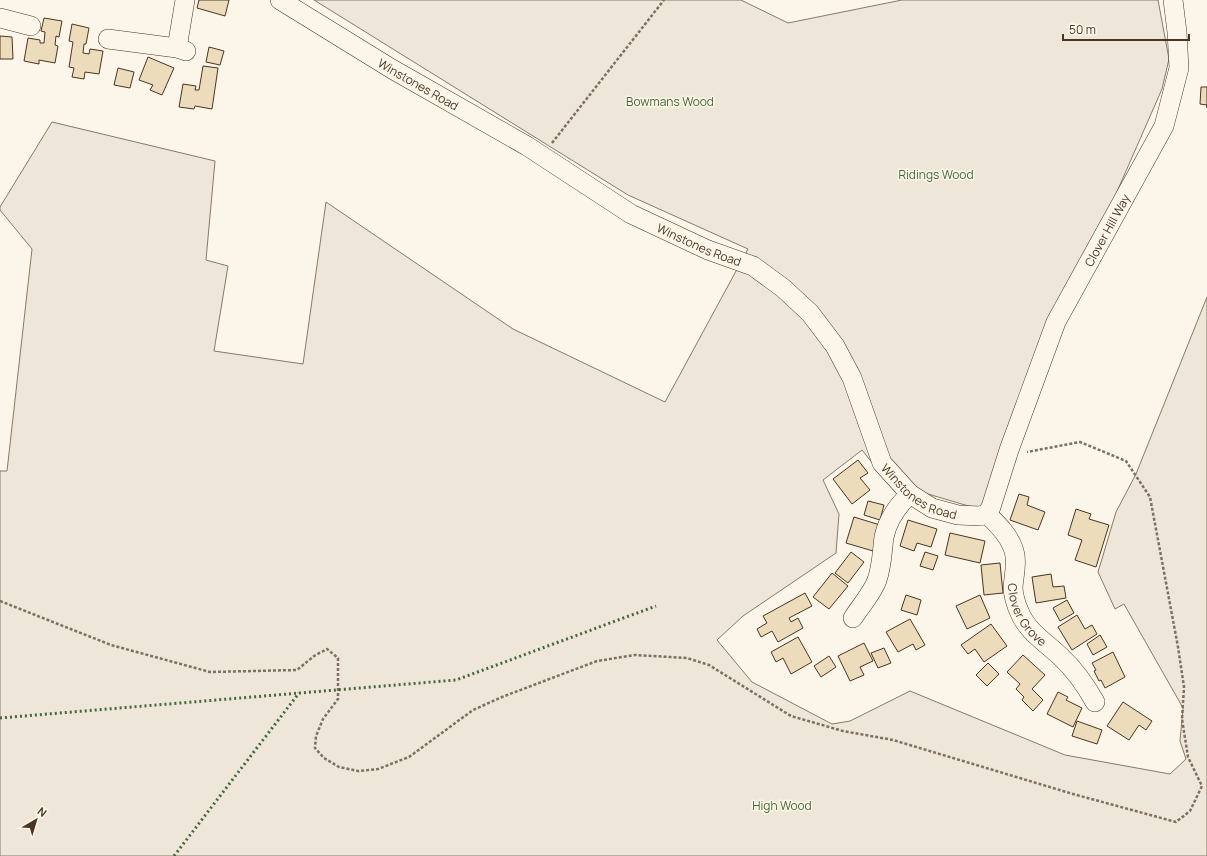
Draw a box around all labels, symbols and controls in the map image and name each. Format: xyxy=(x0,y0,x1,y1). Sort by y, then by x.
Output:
scale bar xyxy=(1063,16,1189,42)
text: 50 m xyxy=(1069,21,1096,38)
street label: Winstones Road xyxy=(375,54,462,114)
park label: Bowmans Wood xyxy=(626,93,714,110)
park label: Ridings Wood xyxy=(898,166,974,183)
street label: Clover Hill Way xyxy=(1080,190,1134,269)
street label: Winstones Road xyxy=(654,219,744,270)
street label: Winstones Road xyxy=(878,460,959,523)
street label: Clover Grove xyxy=(1004,583,1051,649)
park label: High Wood xyxy=(752,797,812,814)
north arrow xyxy=(16,800,56,840)
text: N xyxy=(35,803,50,820)

